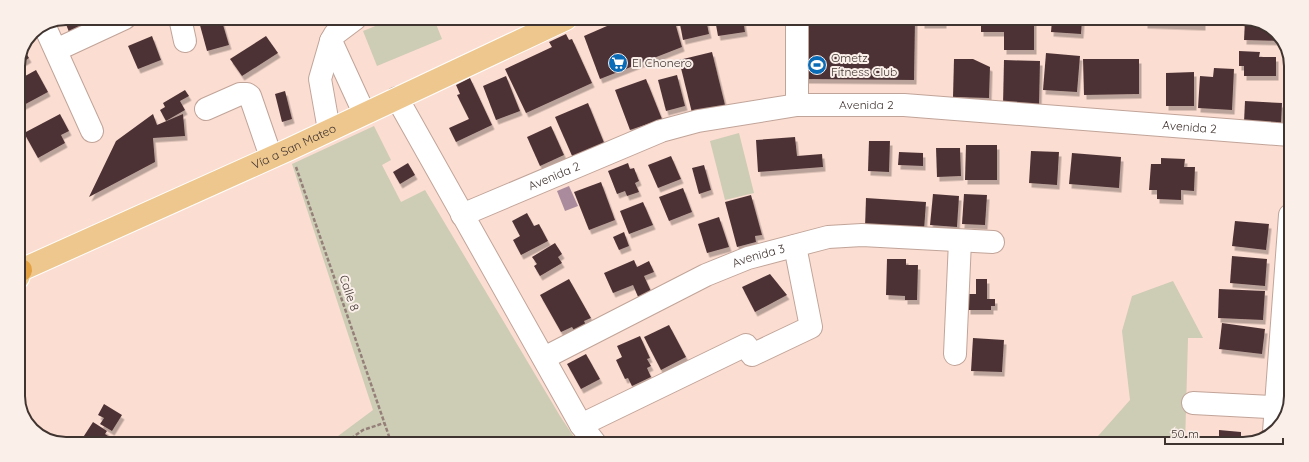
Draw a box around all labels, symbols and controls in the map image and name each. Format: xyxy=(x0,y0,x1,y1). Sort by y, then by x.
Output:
place label: Ometz Fitness Club xyxy=(831,50,897,79)
supermarket icon: El Chonero xyxy=(607,52,629,74)
sports icon: Ometz Fitness Club xyxy=(806,54,828,76)
place label: El Chonero xyxy=(632,55,692,70)
street label: Avenida 2 xyxy=(839,97,894,112)
street label: Avenida 2 xyxy=(1162,117,1218,136)
street label: Vía a San Mateo xyxy=(249,120,338,172)
street label: Avenida 2 xyxy=(526,158,582,193)
street label: Avenida 3 xyxy=(730,241,786,271)
street label: Calle 8 xyxy=(336,273,363,313)
scale bar xyxy=(1165,420,1283,446)
text: 50 m xyxy=(1171,426,1199,441)

